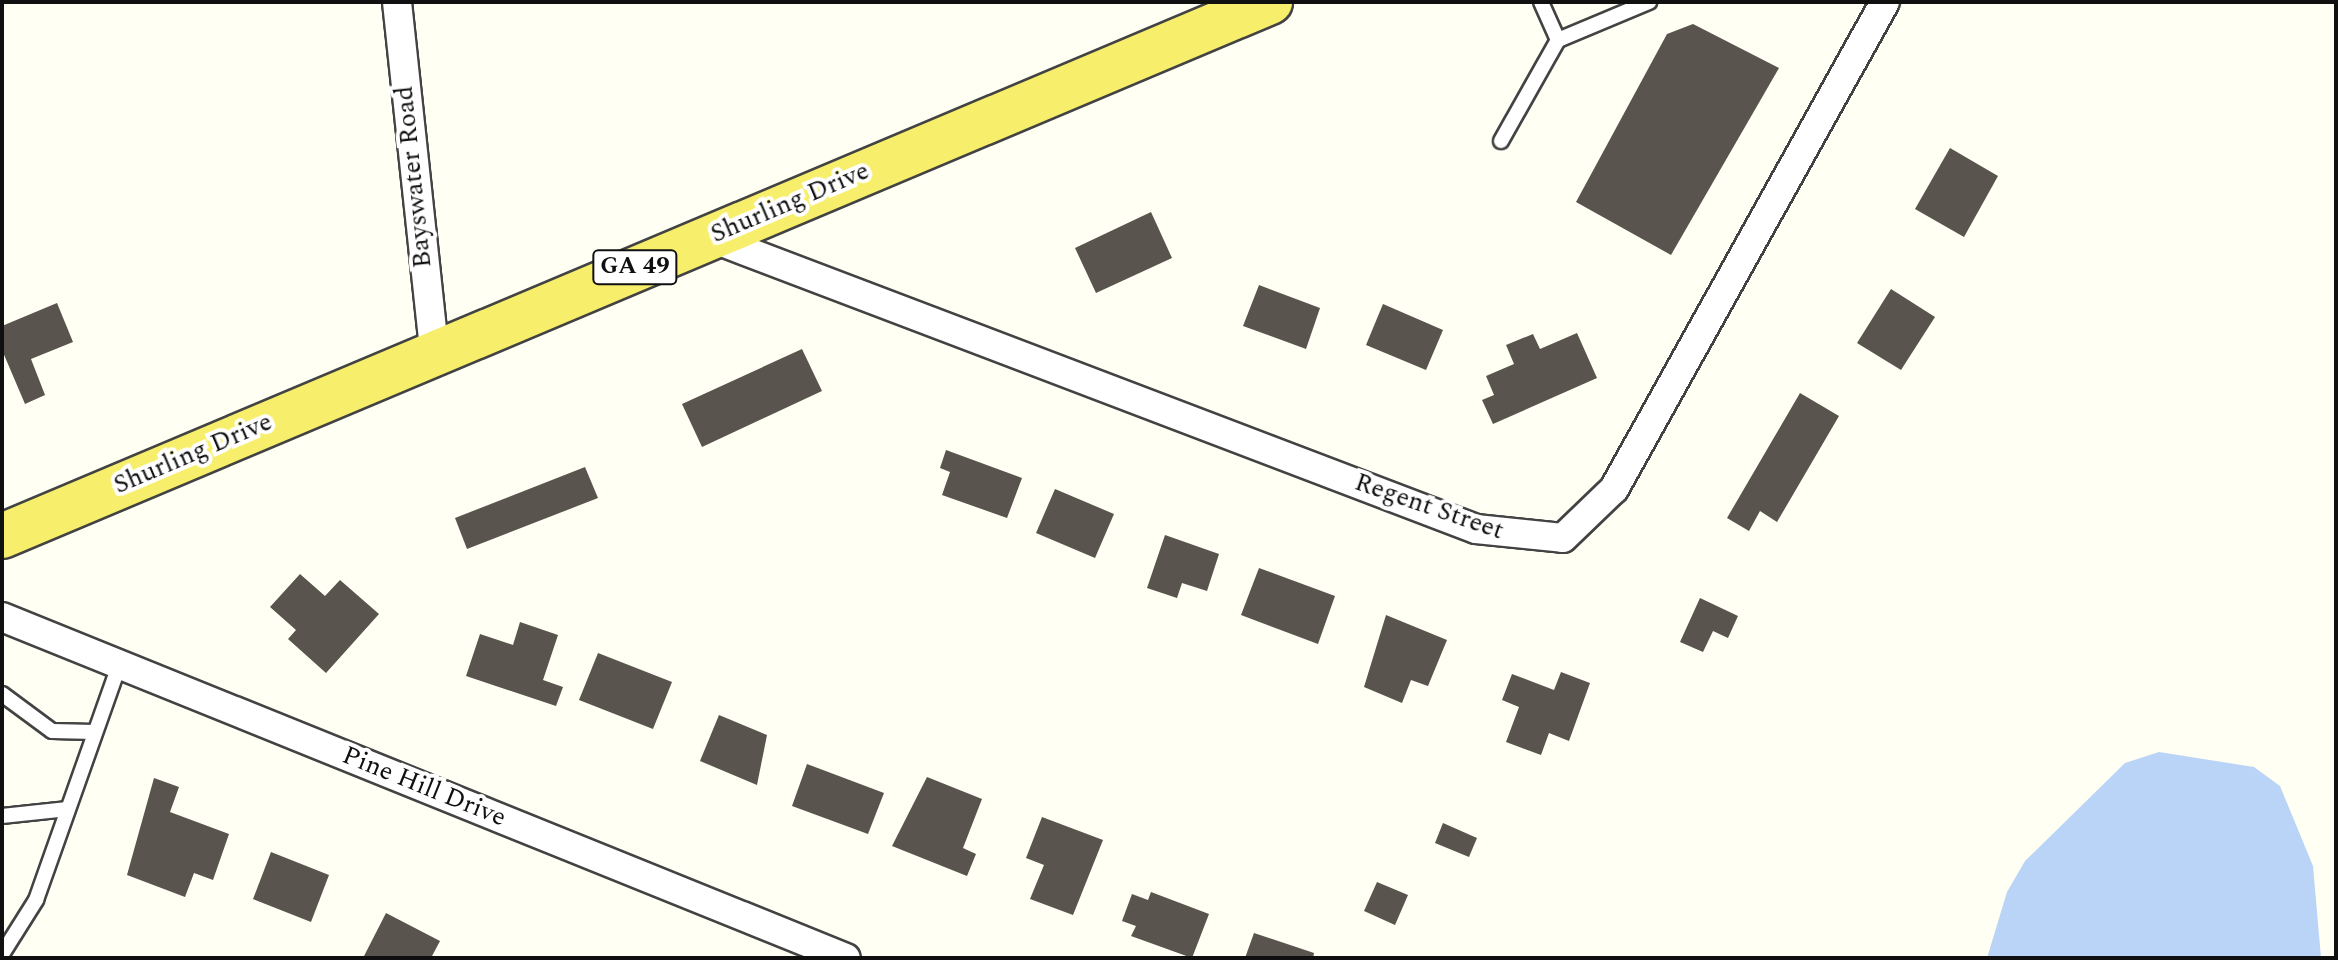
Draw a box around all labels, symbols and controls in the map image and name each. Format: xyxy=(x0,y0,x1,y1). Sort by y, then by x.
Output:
street label: Bayswater Road xyxy=(389,84,439,270)
street label: Shurling Drive xyxy=(706,156,874,250)
road number: GA 49 xyxy=(591,247,679,287)
street label: Shurling Drive xyxy=(109,407,277,501)
street label: Regent Street xyxy=(1350,467,1508,547)
street label: Pine Hill Drive xyxy=(338,740,510,834)

